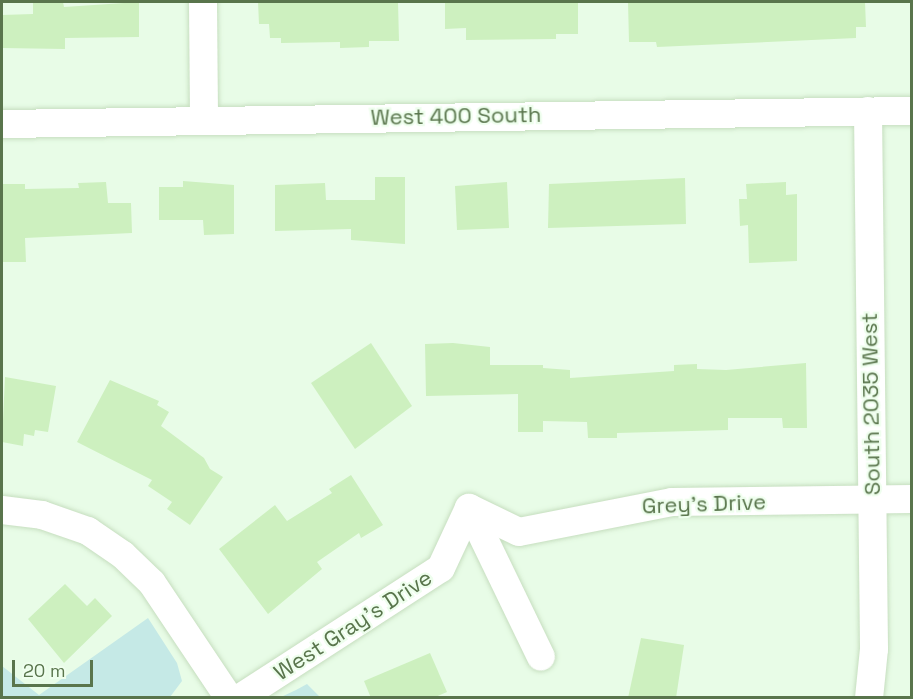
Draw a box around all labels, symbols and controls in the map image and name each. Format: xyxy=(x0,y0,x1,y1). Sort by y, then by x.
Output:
street label: West 400 South xyxy=(370,101,542,131)
street label: South 2035 West xyxy=(856,312,886,496)
street label: Grey's Drive xyxy=(641,489,767,519)
street label: West Gray's Drive xyxy=(269,564,437,686)
scale bar xyxy=(15,648,96,686)
text: 20 m xyxy=(23,659,66,682)

